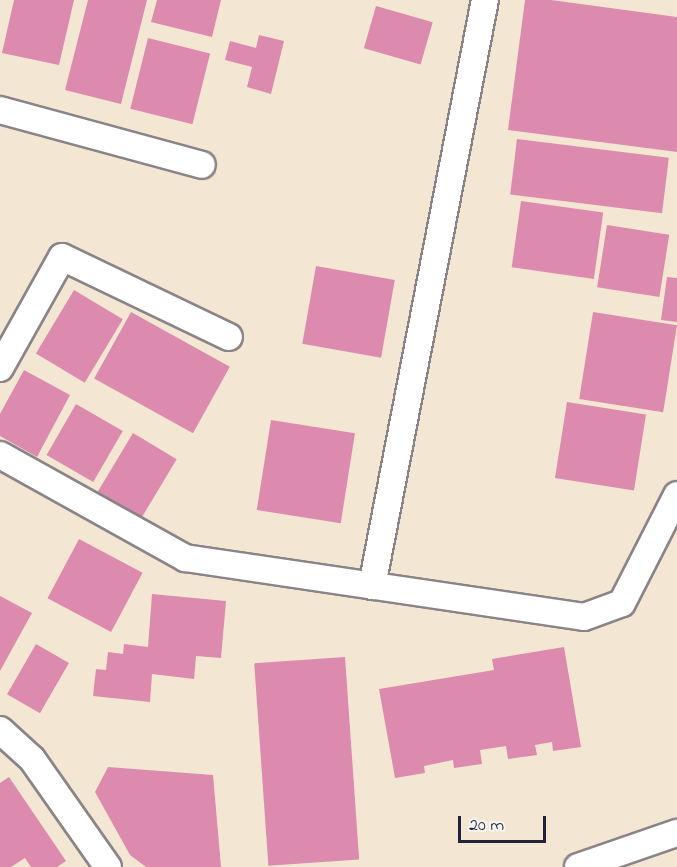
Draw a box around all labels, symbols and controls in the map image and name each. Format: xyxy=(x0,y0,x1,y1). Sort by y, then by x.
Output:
scale bar xyxy=(461,804,550,842)
text: 20 m xyxy=(469,813,504,839)

